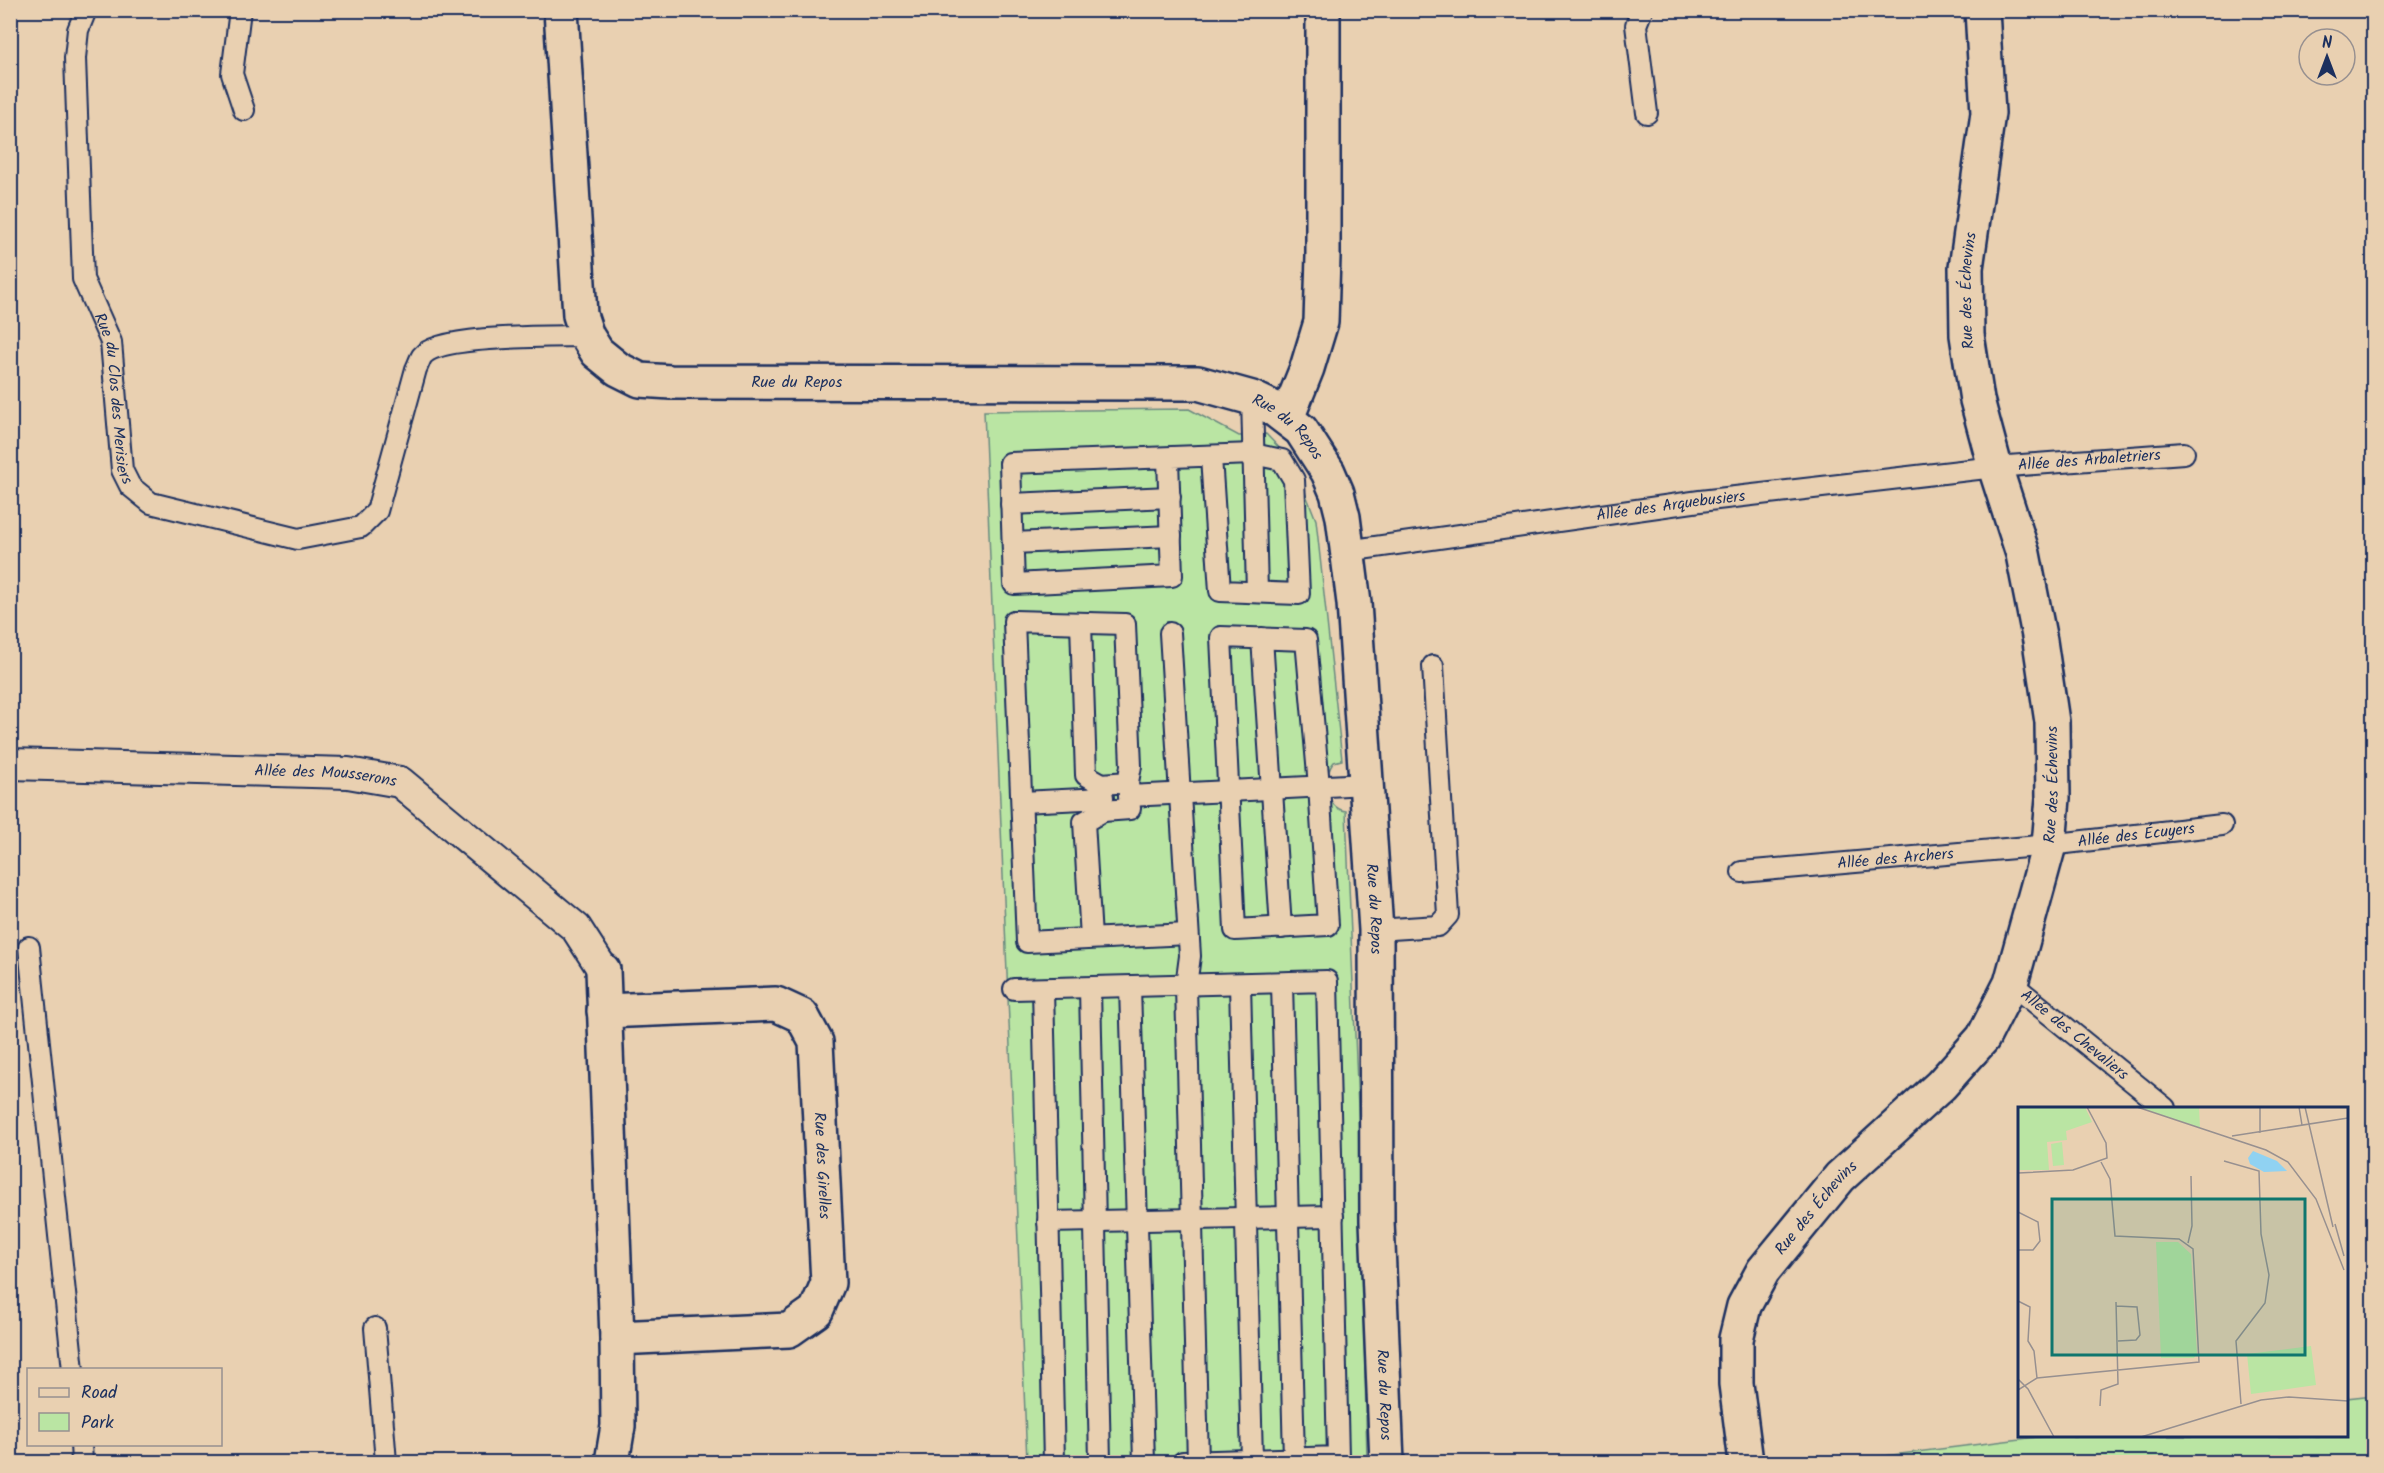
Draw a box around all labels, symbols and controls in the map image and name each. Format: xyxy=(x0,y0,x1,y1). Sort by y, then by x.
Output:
north arrow xyxy=(2297,27,2357,87)
text: N xyxy=(2322,31,2332,56)
street label: Rue des Échevins xyxy=(1953,230,1983,351)
street label: Rue du Clos des Merisiers xyxy=(87,309,140,489)
street label: Rue du Repos xyxy=(751,370,842,395)
street label: Rue du Repos xyxy=(1248,387,1330,465)
street label: Allée des Arbaletriers xyxy=(2017,442,2162,478)
street label: Allée des Arquebusiers xyxy=(1595,483,1747,528)
street label: Rue des Échevins xyxy=(2037,726,2066,844)
street label: Allée des Mousserons xyxy=(254,758,399,794)
street label: Allée des Écuyers xyxy=(2076,816,2196,854)
street label: Allée des Archers xyxy=(1836,841,1955,876)
street label: Rue du Repos xyxy=(1359,863,1389,955)
street label: Allée des Chevaliers xyxy=(2015,983,2134,1087)
inset map xyxy=(2018,1107,2348,1437)
street label: Rue des Girelles xyxy=(807,1111,837,1220)
street label: Rue des Échevins xyxy=(1768,1154,1863,1260)
street label: Rue du Repos xyxy=(1370,1349,1399,1441)
legend xyxy=(27,1368,222,1446)
text: Road xyxy=(81,1379,118,1408)
text: Park xyxy=(81,1409,114,1438)

